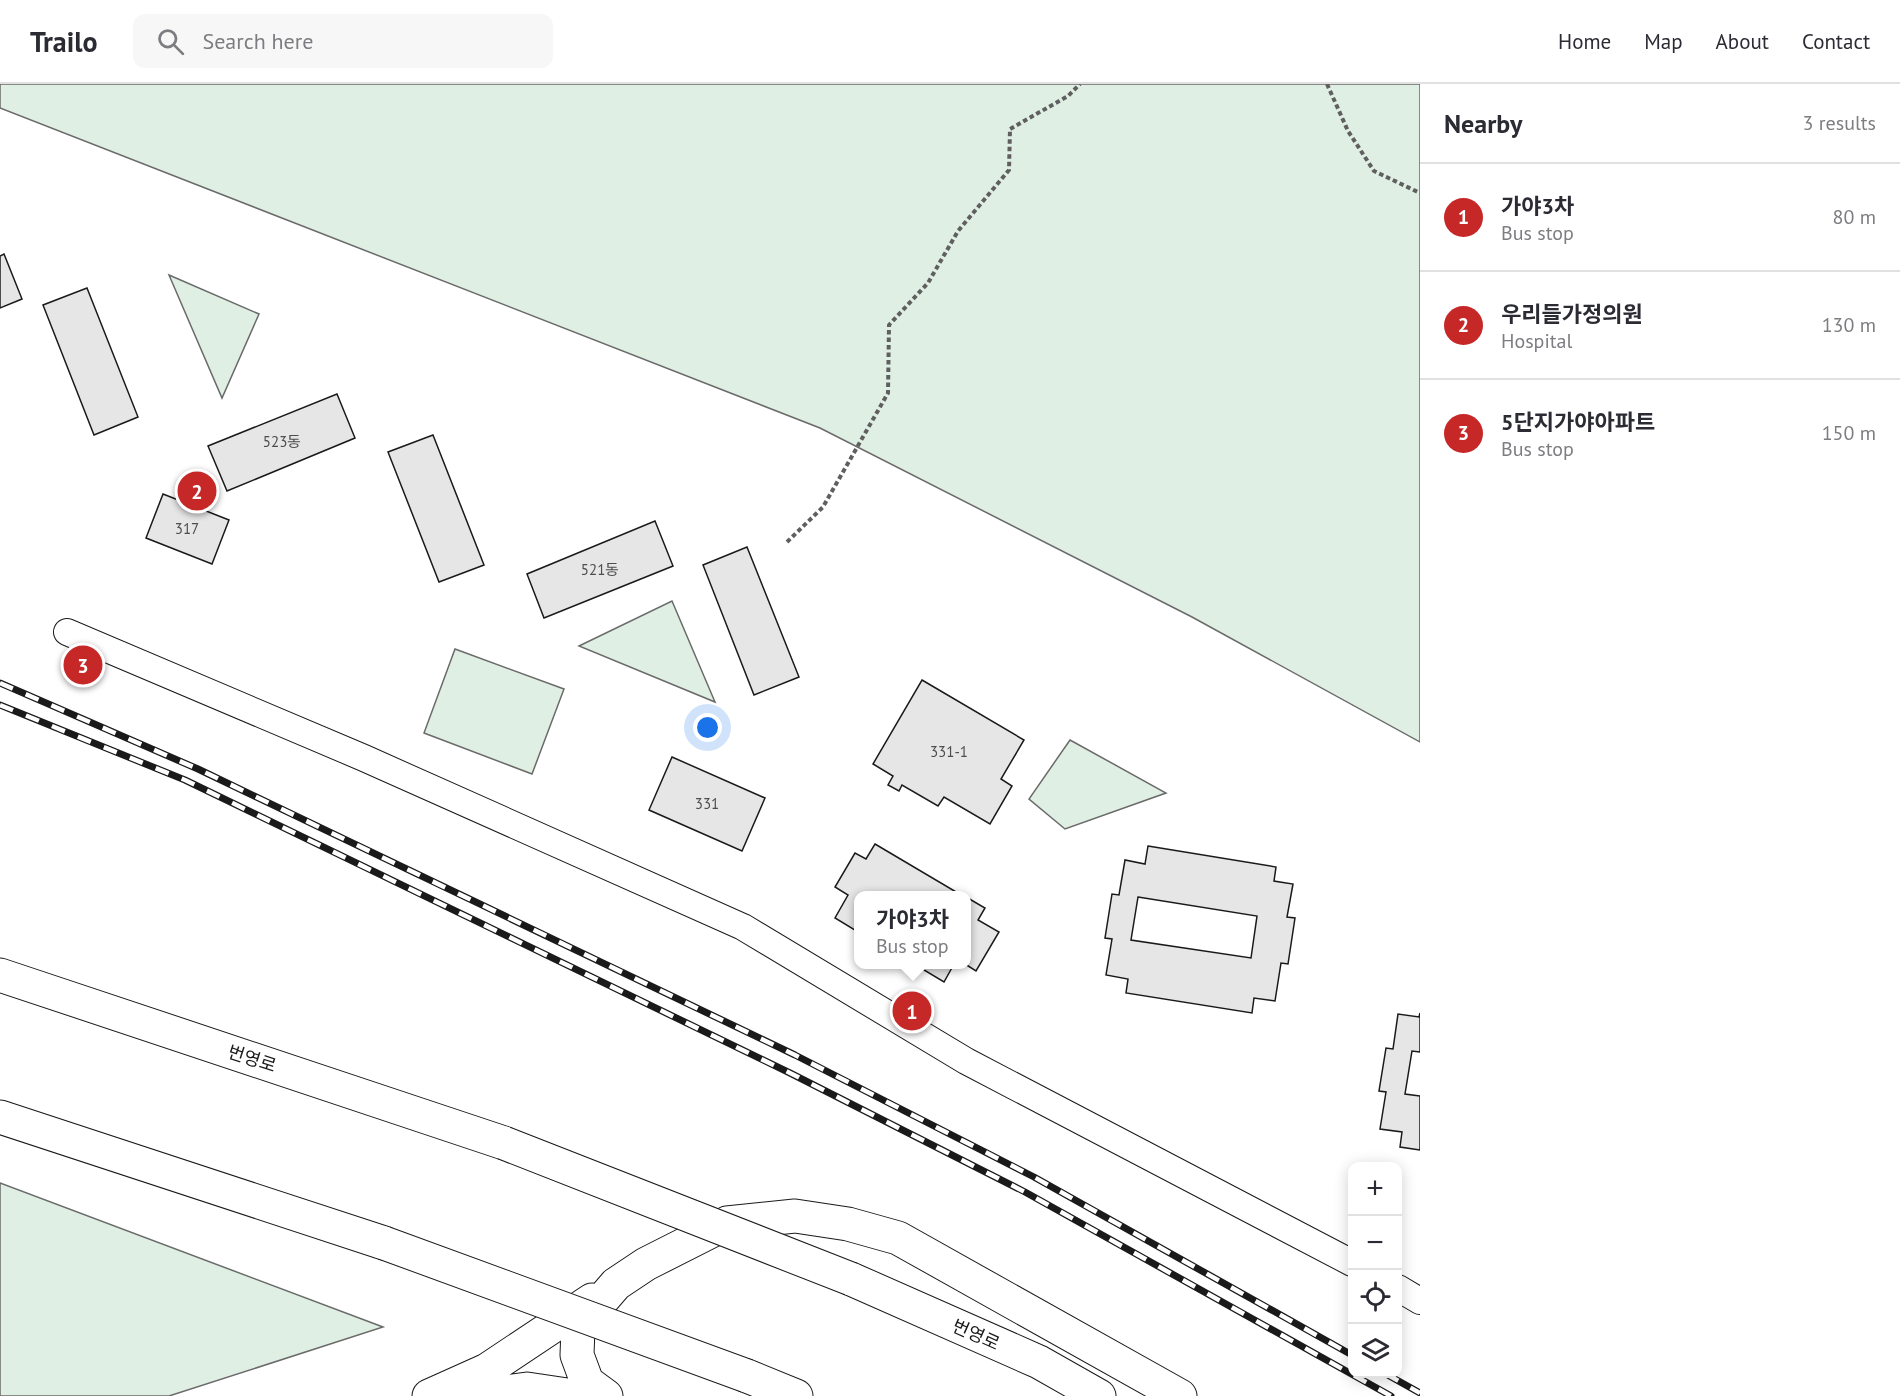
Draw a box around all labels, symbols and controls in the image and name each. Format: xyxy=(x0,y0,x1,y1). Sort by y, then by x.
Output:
search box xyxy=(133,14,553,68)
text: Trailo xyxy=(30,23,97,60)
icon: search xyxy=(154,25,187,58)
text: Search here xyxy=(202,27,313,55)
text: Home xyxy=(1558,28,1611,55)
text: Map xyxy=(1644,28,1683,55)
text: About xyxy=(1716,28,1769,55)
text: Contact xyxy=(1802,28,1870,55)
text: Nearby xyxy=(1444,107,1522,140)
text: 3 results xyxy=(1803,110,1876,136)
text: 가야3차 xyxy=(1501,192,1574,220)
text: 1 xyxy=(1458,204,1469,230)
text: 80 m xyxy=(1833,204,1876,230)
text: Bus stop xyxy=(1501,220,1574,246)
text: 우리들가정의원 xyxy=(1501,300,1643,328)
text: 2 xyxy=(1458,312,1469,338)
text: 130 m xyxy=(1822,312,1876,338)
text: Hospital xyxy=(1501,328,1572,354)
text: 5단지가야아파트 xyxy=(1501,408,1655,436)
text: 3 xyxy=(1458,420,1469,446)
text: 150 m xyxy=(1822,420,1876,446)
house number: 523동 xyxy=(263,432,301,451)
text: Bus stop xyxy=(1501,436,1574,462)
pin: 2 xyxy=(178,468,216,514)
house number: 317 xyxy=(175,519,199,538)
house number: 521동 xyxy=(581,560,619,579)
pin: 3 xyxy=(64,642,103,688)
your location xyxy=(693,713,722,742)
house number: 331-1 xyxy=(930,742,968,761)
house number: 331 xyxy=(695,794,719,813)
popup xyxy=(854,891,971,969)
text: 가야3차 xyxy=(876,905,949,933)
text: Bus stop xyxy=(876,933,949,959)
pin: 1 xyxy=(892,988,932,1034)
street label: 번영로 xyxy=(225,1040,279,1077)
map controls xyxy=(1348,1162,1402,1378)
button: + xyxy=(1348,1162,1402,1216)
button: − xyxy=(1348,1216,1402,1270)
button: locate xyxy=(1348,1270,1402,1324)
street label: 번영로 xyxy=(949,1314,1004,1355)
button: layers xyxy=(1348,1324,1402,1378)

